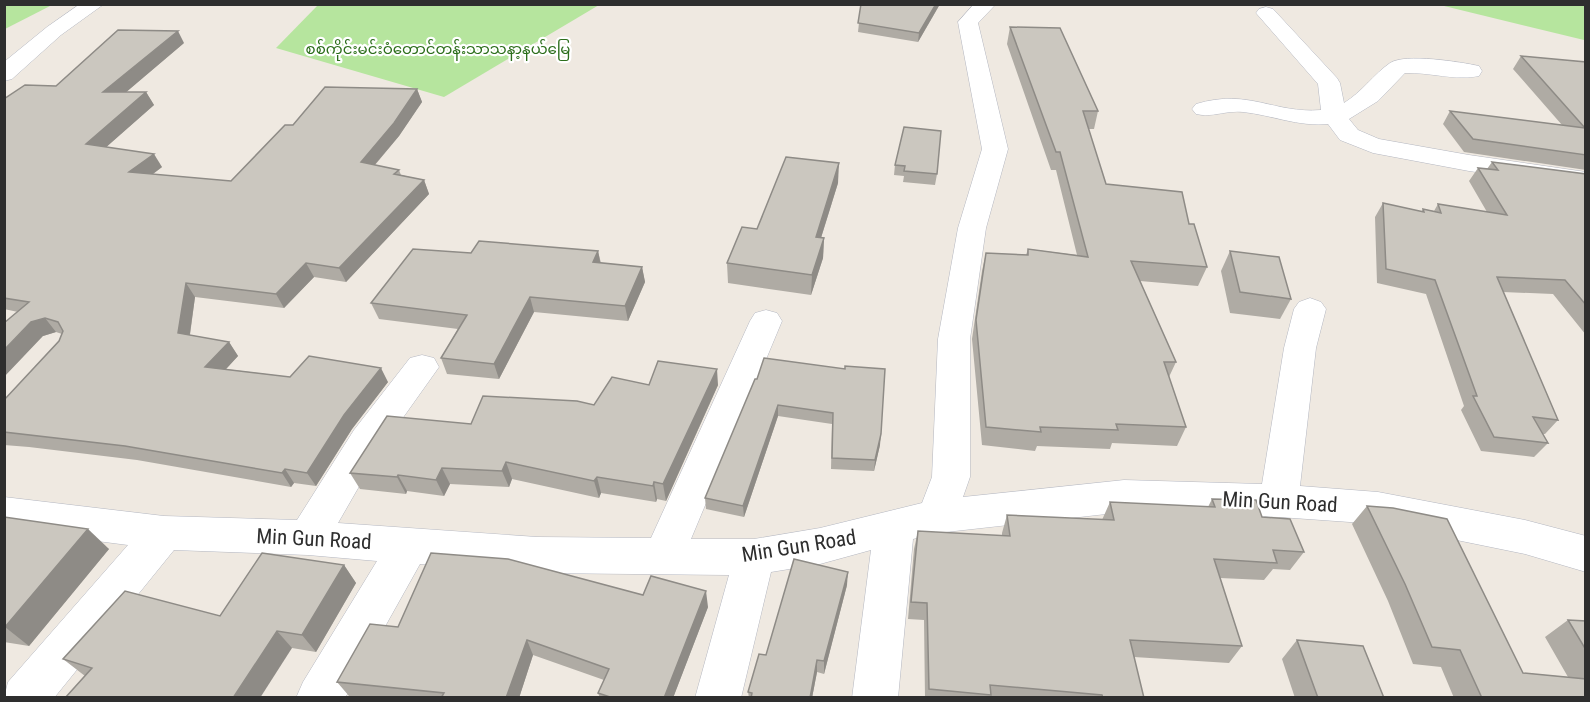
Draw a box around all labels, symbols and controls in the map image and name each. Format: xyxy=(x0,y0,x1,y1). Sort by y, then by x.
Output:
park label: စစ်ကိုင်းမင်းဝံတောင်တန်းသာသနာ့နယ်မြေ xyxy=(306,39,570,61)
street label: Min Gun Road xyxy=(1222,487,1338,517)
street label: Min Gun Road xyxy=(256,524,372,554)
street label: Min Gun Road xyxy=(740,525,858,567)

